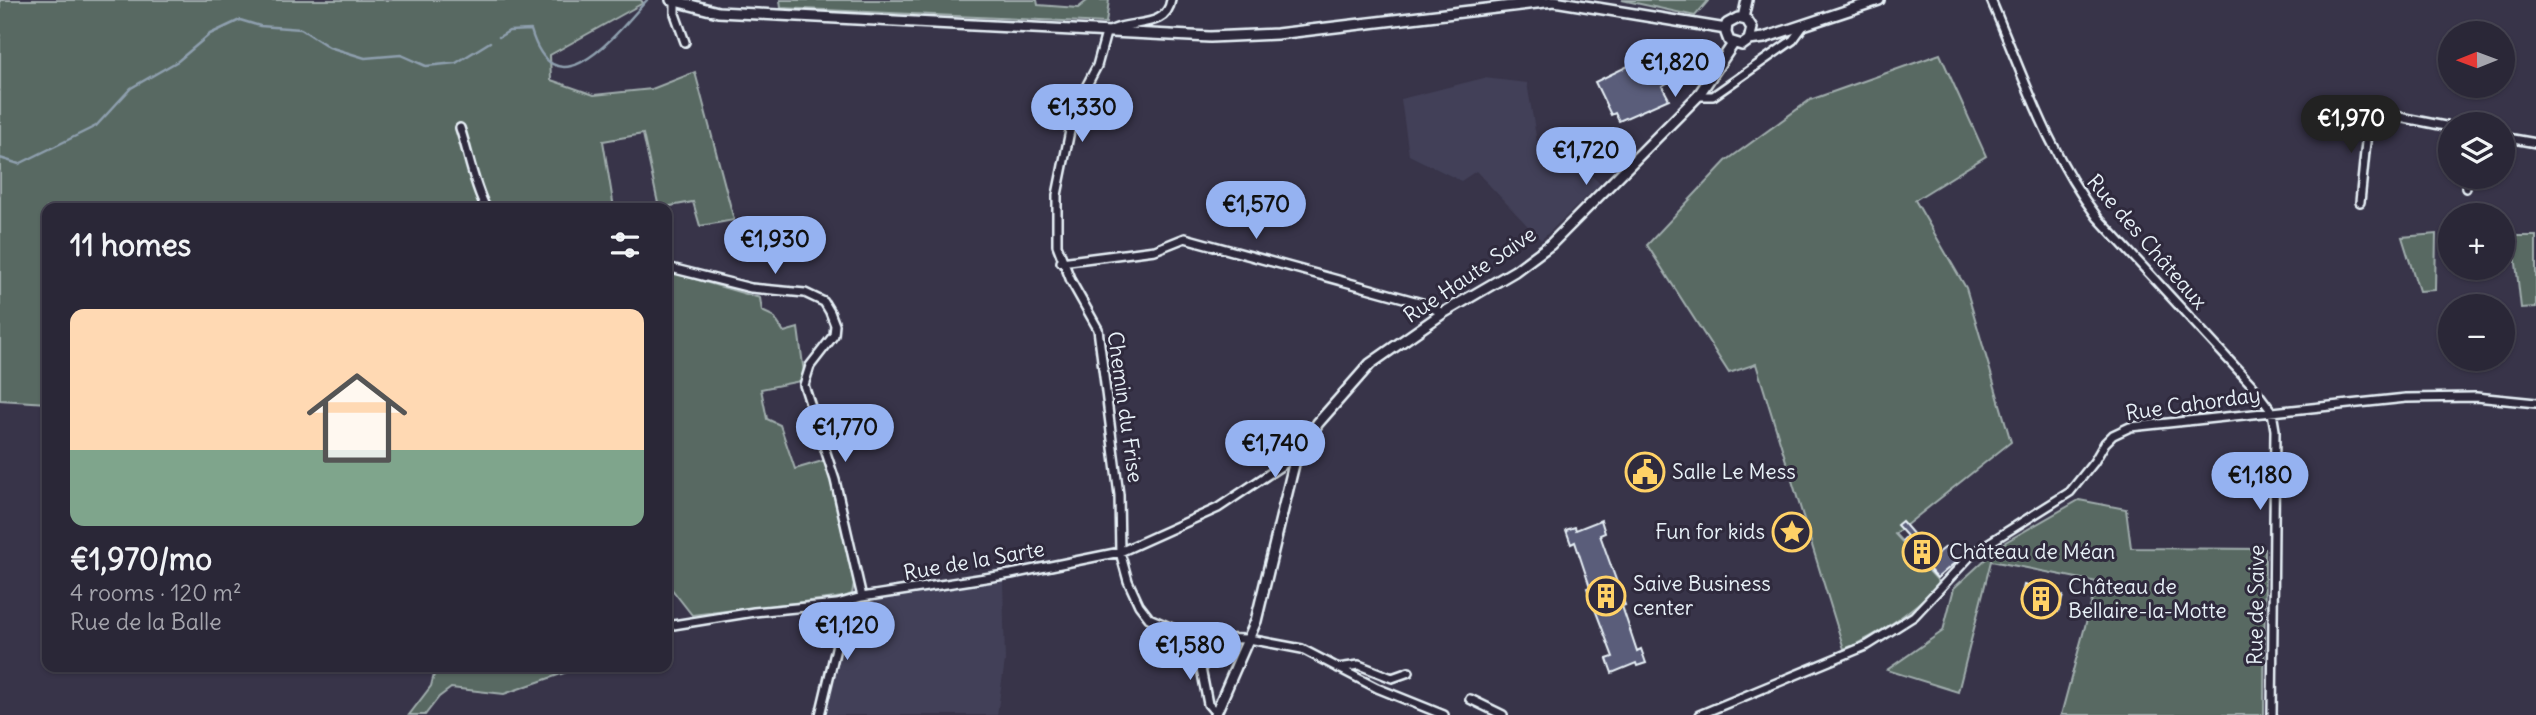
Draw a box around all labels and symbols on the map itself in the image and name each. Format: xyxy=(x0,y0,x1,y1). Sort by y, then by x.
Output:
north arrow xyxy=(2438,21,2515,98)
pin: €1,820 xyxy=(1618,40,1732,99)
pin: €1,330 xyxy=(1025,85,1139,144)
pin: €1,970 xyxy=(2294,96,2408,155)
pin: €1,720 xyxy=(1529,128,1643,187)
street label: Rue des Châteaux xyxy=(2081,169,2213,315)
pin: €1,570 xyxy=(1199,182,1313,241)
pin: €1,930 xyxy=(718,216,832,276)
street label: Rue Haute Saive xyxy=(1398,220,1541,329)
street label: Chemin du Frise xyxy=(1102,330,1149,484)
street label: Rue Cahorday xyxy=(2124,381,2262,426)
pin: €1,770 xyxy=(788,405,902,464)
pin: €1,740 xyxy=(1218,420,1332,480)
public building icon: Salle Le Mess xyxy=(1624,451,1666,493)
pin: €1,180 xyxy=(2203,452,2317,512)
place label: Salle Le Mess xyxy=(1672,458,1796,485)
place icon: Fun for kids xyxy=(1771,511,1813,553)
place label: Fun for kids xyxy=(1655,518,1765,545)
building icon: Château de Méan xyxy=(1901,531,1943,573)
street label: Rue de la Sarte xyxy=(901,535,1046,586)
place label: Château de Méan xyxy=(1949,538,2115,565)
street label: Rue de Saive xyxy=(2241,545,2270,665)
place label: Saive Business center xyxy=(1633,570,1771,621)
place label: Château de Bellaire-la-Motte xyxy=(2068,573,2227,624)
building icon: Saive Business center xyxy=(1585,575,1627,617)
building icon: Château de Bellaire-la-Motte xyxy=(2020,578,2062,620)
pin: €1,120 xyxy=(790,602,904,662)
pin: €1,580 xyxy=(1133,622,1247,682)

